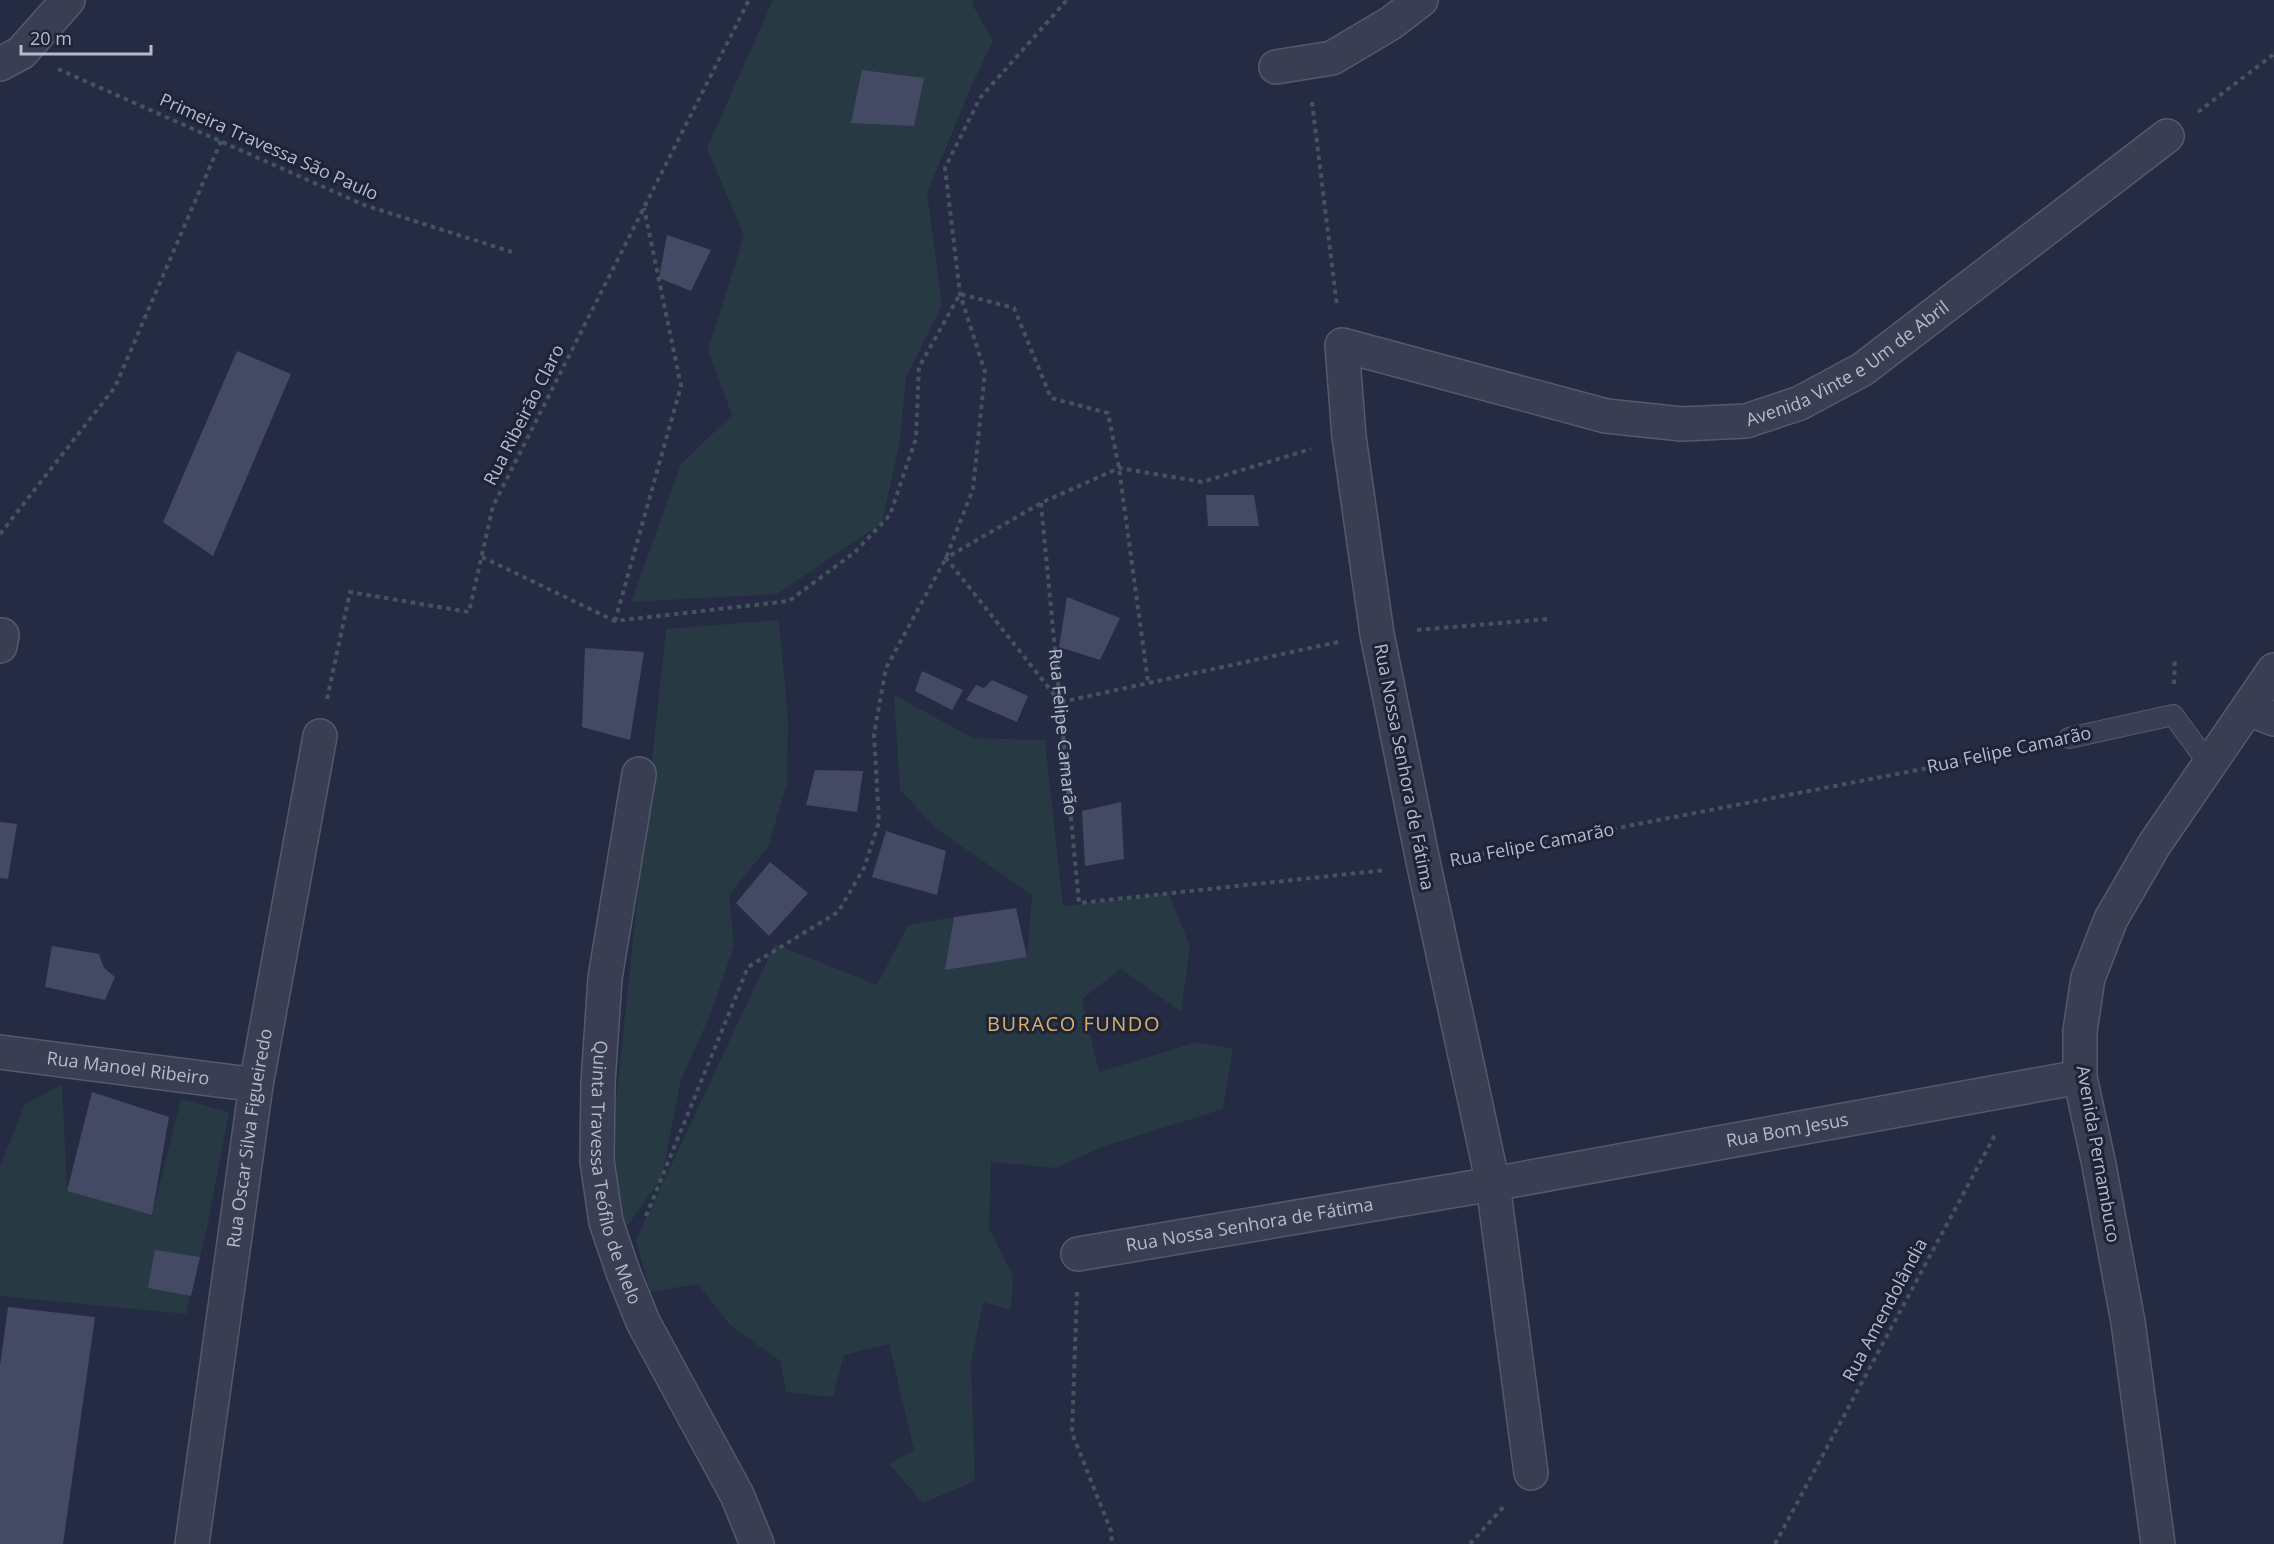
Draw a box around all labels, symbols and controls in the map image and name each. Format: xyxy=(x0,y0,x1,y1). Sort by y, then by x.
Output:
scale bar xyxy=(21,18,152,56)
text: 20 m xyxy=(30,26,72,50)
street label: Primeira Travessa São Paulo xyxy=(156,87,382,205)
street label: Avenida Vinte e Um de Abril xyxy=(1742,295,1953,431)
street label: Rua Ribeirão Claro xyxy=(477,340,569,489)
street label: Rua Nossa Senhora de Fátima xyxy=(1369,641,1441,892)
street label: Rua Felipe Camarão xyxy=(1044,647,1084,816)
street label: Rua Felipe Camarão xyxy=(1924,720,2093,778)
street label: Rua Felipe Camarão xyxy=(1447,816,1616,872)
district label: BURACO FUNDO xyxy=(987,1010,1161,1037)
street label: Rua Oscar Silva Figueiredo xyxy=(220,1026,277,1249)
street label: Quinta Travessa Teófilo de Melo xyxy=(586,1040,648,1308)
street label: Rua Manoel Ribeiro xyxy=(45,1045,211,1090)
street label: Avenida Pernambuco xyxy=(2072,1063,2126,1244)
street label: Rua Bom Jesus xyxy=(1724,1106,1850,1152)
street label: Rua Nossa Senhora de Fátima xyxy=(1124,1191,1375,1257)
street label: Rua Amendolândia xyxy=(1836,1234,1932,1385)

